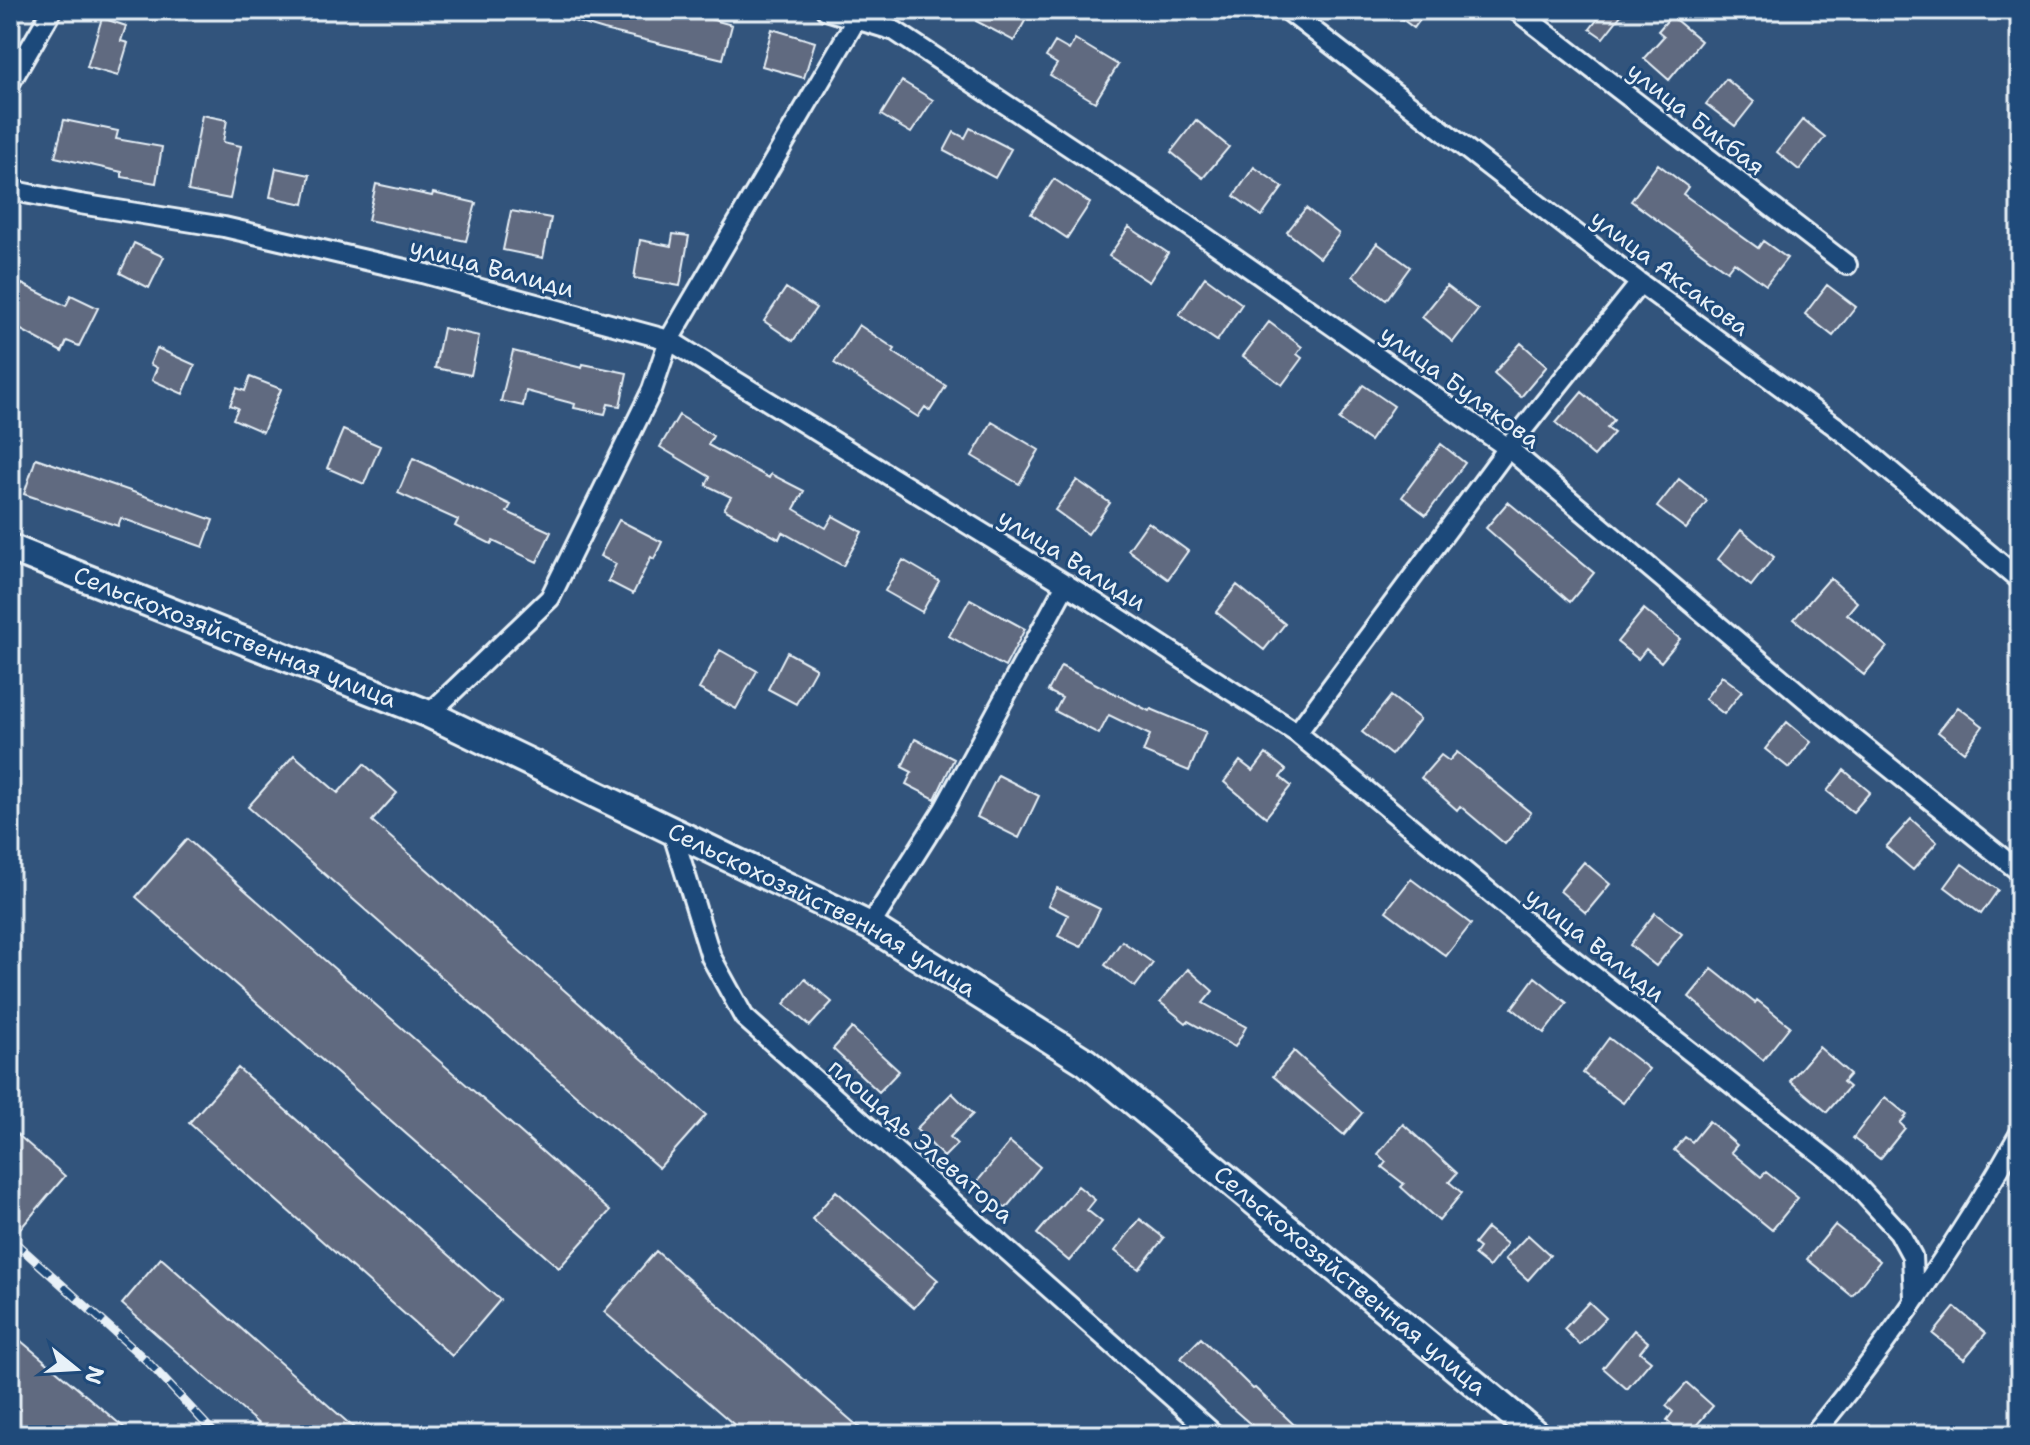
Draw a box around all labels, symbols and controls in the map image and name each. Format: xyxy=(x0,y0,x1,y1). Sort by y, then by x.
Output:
street label: улица Бикбая xyxy=(1620,55,1772,183)
street label: улица Аксакова xyxy=(1584,203,1756,343)
street label: улица Валиди xyxy=(406,231,578,305)
street label: улица Булякова xyxy=(1373,318,1547,456)
street label: улица Валиди xyxy=(992,502,1152,618)
street label: Сельскохозяйственная улица xyxy=(69,559,401,716)
street label: Сельскохозяйственная улица xyxy=(663,815,982,1005)
street label: улица Валиди xyxy=(1518,880,1672,1010)
street label: площадь Элеватора xyxy=(821,1051,1021,1231)
street label: Сельскохозяйственная улица xyxy=(1207,1158,1493,1403)
north arrow xyxy=(36,1329,116,1409)
text: N xyxy=(78,1362,111,1388)

